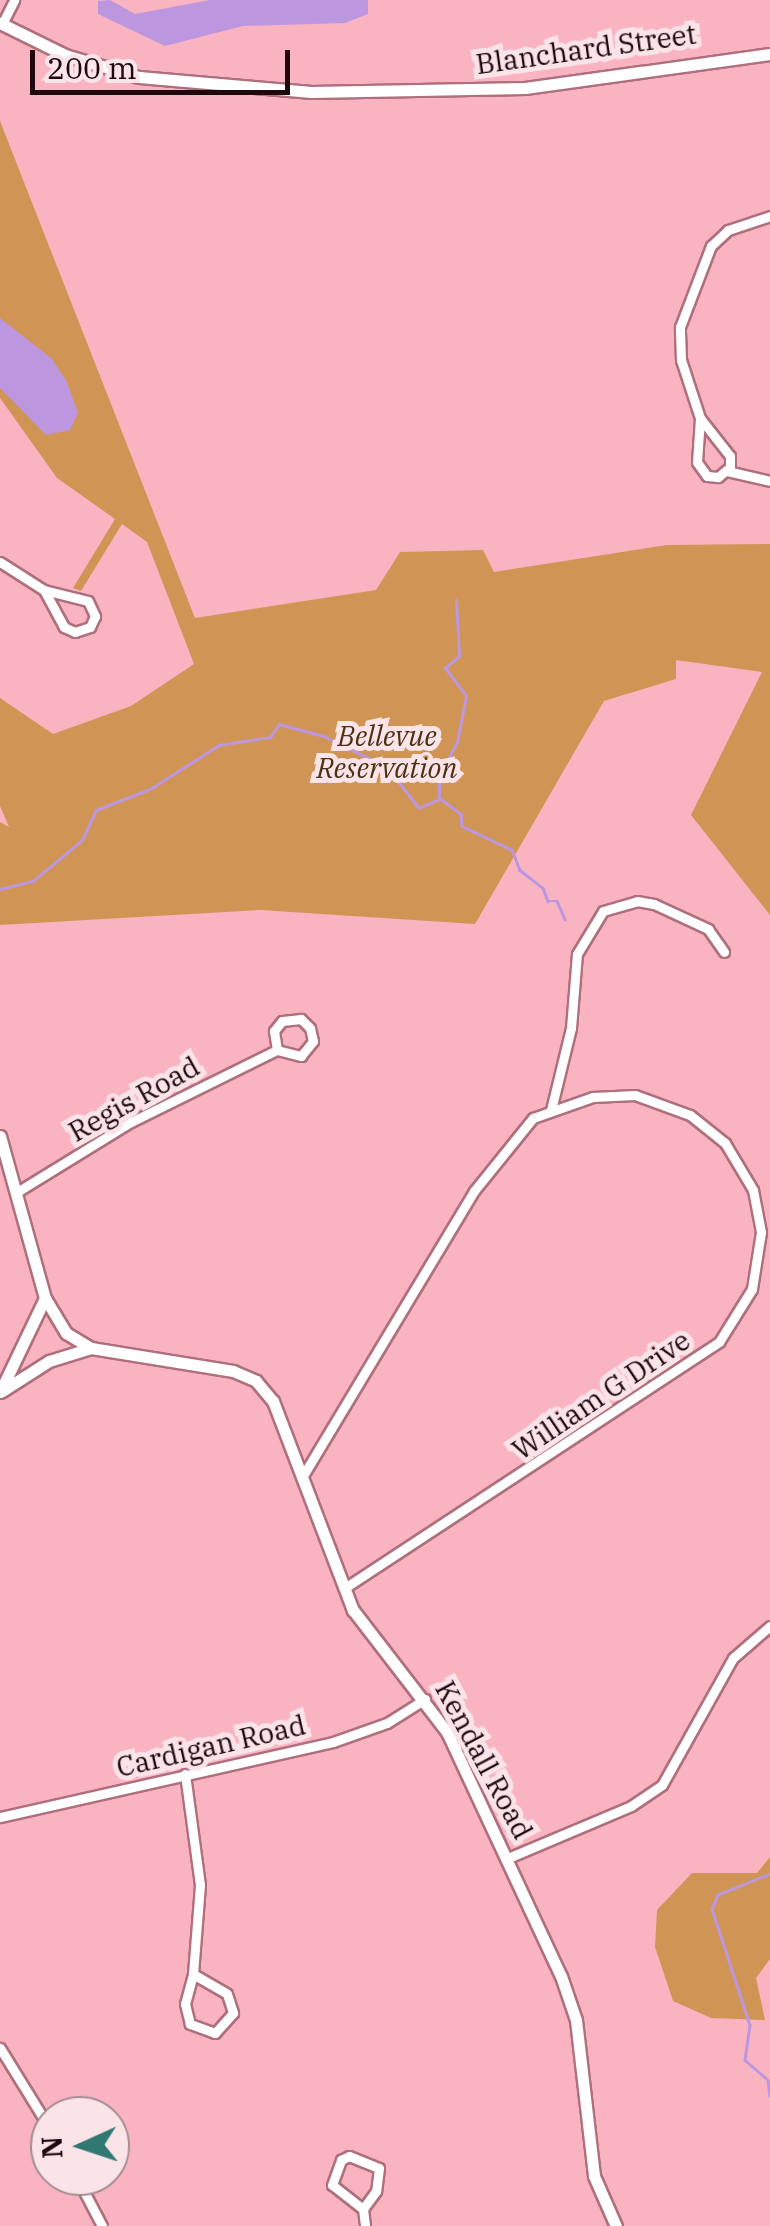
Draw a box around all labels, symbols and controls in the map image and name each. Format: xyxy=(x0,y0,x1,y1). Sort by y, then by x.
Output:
street label: Blanchard Street xyxy=(474,17,698,81)
scale bar xyxy=(35,30,295,92)
text: 200 m xyxy=(47,48,137,87)
park label: Bellevue Reservation xyxy=(317,719,457,785)
street label: Regis Road xyxy=(63,1049,205,1149)
street label: William G Drive xyxy=(506,1323,696,1467)
street label: Kendall Road xyxy=(428,1675,540,1845)
street label: Cardigan Road xyxy=(113,1708,309,1784)
north arrow xyxy=(30,2096,130,2196)
text: N xyxy=(32,2135,71,2160)

